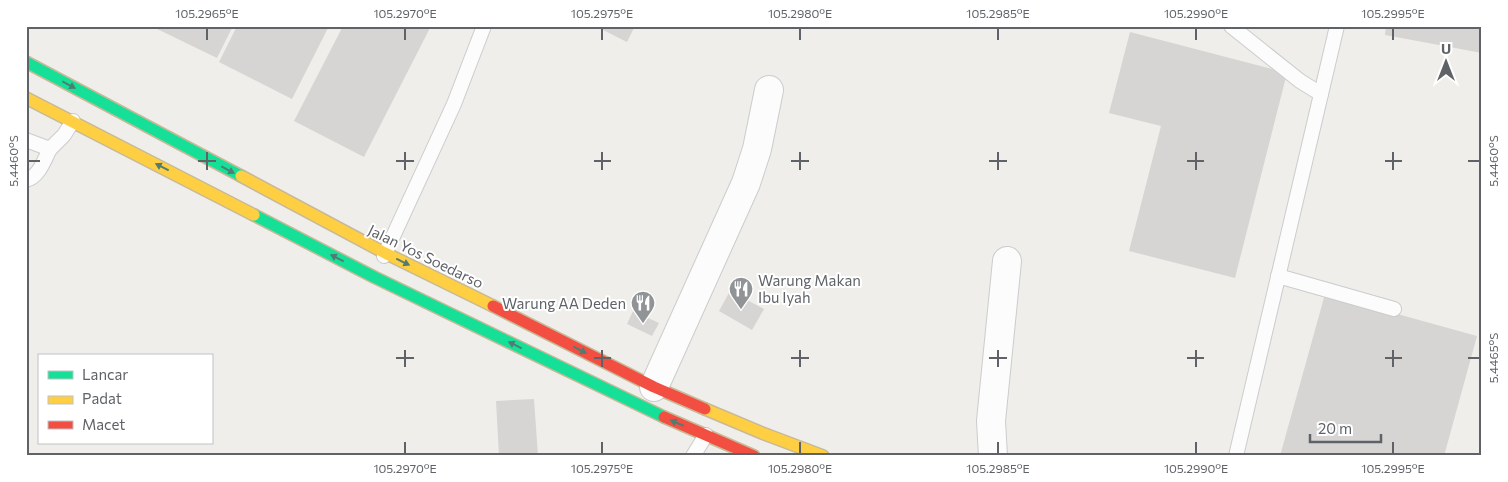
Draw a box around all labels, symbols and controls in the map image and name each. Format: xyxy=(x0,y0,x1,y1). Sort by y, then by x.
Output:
text: 105.2965°E xyxy=(175,6,239,20)
text: 105.2970°E xyxy=(373,6,437,20)
text: 105.2975°E xyxy=(571,6,633,20)
text: 105.2980°E xyxy=(768,6,832,20)
text: 105.2985°E xyxy=(966,6,1030,20)
text: 105.2990°E xyxy=(1164,6,1228,20)
text: 105.2995°E xyxy=(1361,6,1425,20)
north arrow xyxy=(1420,38,1470,88)
text: U xyxy=(1441,40,1451,57)
one-way arrow xyxy=(62,81,77,89)
text: 5.4460°S xyxy=(6,135,20,187)
text: 5.4460°S xyxy=(1486,135,1500,187)
one-way arrow xyxy=(155,163,169,171)
one-way arrow xyxy=(221,166,235,174)
street label: Jalan Yos Soedarso xyxy=(365,220,487,292)
one-way arrow xyxy=(330,254,345,262)
one-way arrow xyxy=(396,258,410,266)
place label: Warung Makan Ibu Iyah xyxy=(758,271,861,306)
restaurant icon: Warung Makan Ibu Iyah xyxy=(728,276,754,310)
restaurant icon: Warung AA Deden xyxy=(630,290,656,324)
place label: Warung AA Deden xyxy=(502,294,626,312)
text: 5.4465°S xyxy=(1486,333,1500,383)
one-way arrow xyxy=(508,341,522,349)
one-way arrow xyxy=(572,346,587,354)
legend xyxy=(38,354,212,444)
text: Lancar xyxy=(82,365,128,383)
text: Padat xyxy=(82,389,122,407)
scale bar xyxy=(1310,412,1382,444)
text: Macet xyxy=(82,415,125,433)
one-way arrow xyxy=(670,418,684,426)
text: 20 m xyxy=(1318,419,1352,437)
text: 105.2970°E xyxy=(373,461,437,475)
text: 105.2975°E xyxy=(571,461,633,475)
text: 105.2980°E xyxy=(768,461,832,475)
text: 105.2985°E xyxy=(966,461,1030,475)
text: 105.2990°E xyxy=(1164,461,1228,475)
text: 105.2995°E xyxy=(1361,461,1425,475)

